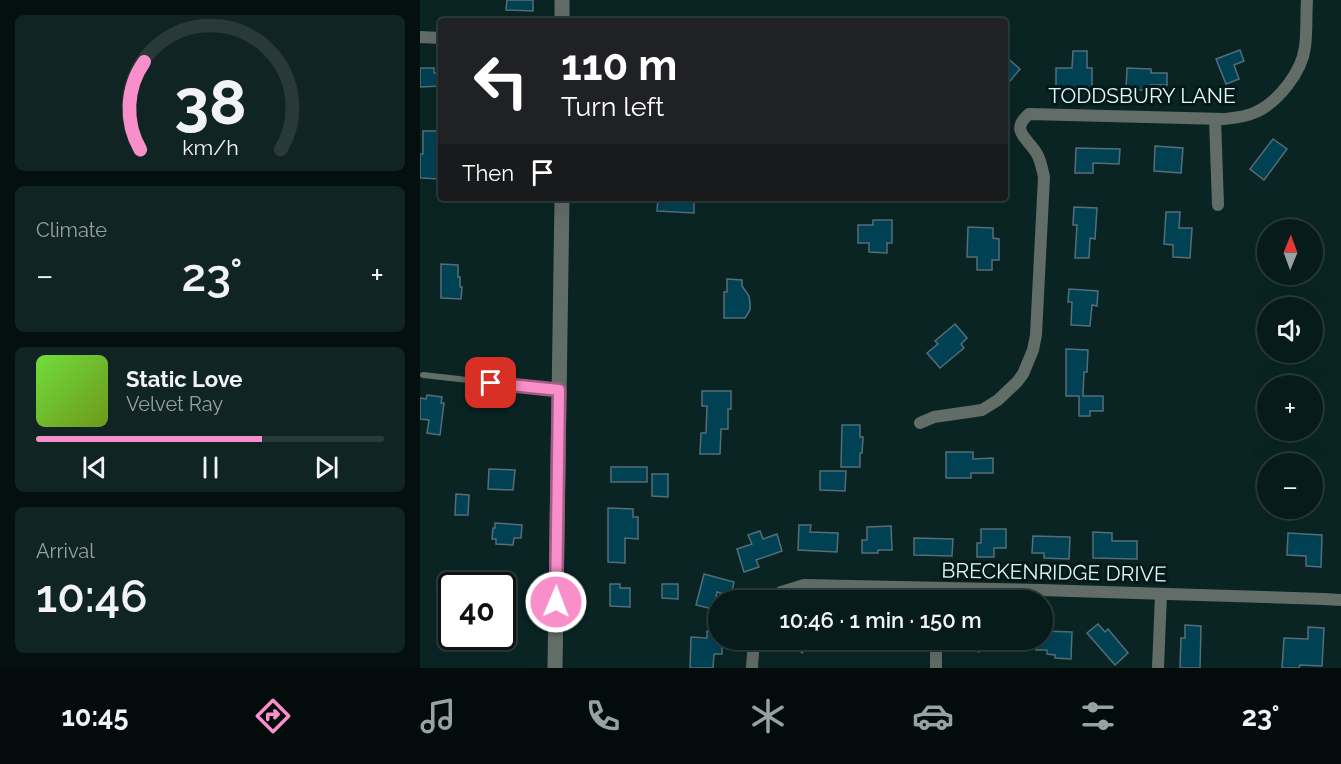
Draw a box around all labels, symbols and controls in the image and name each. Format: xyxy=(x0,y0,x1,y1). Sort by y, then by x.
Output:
text: 110 m xyxy=(561,41,677,90)
icon: left xyxy=(462,42,540,120)
text: 38 xyxy=(174,65,246,139)
street label: TODDSBURY LANE xyxy=(1048,83,1236,108)
text: Turn left xyxy=(561,91,664,122)
text: km/h xyxy=(182,135,238,160)
icon: arrive xyxy=(526,156,559,189)
text: Then xyxy=(462,160,514,186)
text: Climate xyxy=(36,218,107,242)
north arrow xyxy=(1257,219,1323,285)
map controls xyxy=(1257,219,1323,519)
text: 23° xyxy=(182,249,243,302)
text: − xyxy=(36,256,54,295)
text: + xyxy=(370,256,384,295)
button: sound xyxy=(1257,297,1323,363)
pin xyxy=(465,357,516,408)
text: Static Love xyxy=(126,366,243,392)
icon: arrive xyxy=(474,366,507,399)
button: + xyxy=(1257,375,1323,441)
text: Velvet Ray xyxy=(126,392,223,416)
icon: previous xyxy=(78,451,111,484)
icon: pause xyxy=(194,451,227,484)
icon: next xyxy=(310,451,343,484)
button: − xyxy=(1257,453,1323,519)
text: Arrival xyxy=(36,539,95,563)
street label: BRECKENRIDGE DRIVE xyxy=(941,558,1167,586)
text: 10:46 xyxy=(36,570,148,623)
position arrow xyxy=(524,570,588,634)
speed limit sign: 40 xyxy=(438,572,516,650)
text: 10:46 · 1 min · 150 m xyxy=(779,607,982,633)
icon: directions xyxy=(252,695,294,737)
icon: music xyxy=(417,695,459,737)
icon: phone xyxy=(582,695,624,737)
icon: climate xyxy=(747,695,789,737)
icon: car xyxy=(912,695,954,737)
icon: filters xyxy=(1077,695,1119,737)
text: 10:45 xyxy=(62,701,128,732)
text: 23° xyxy=(1242,701,1279,732)

